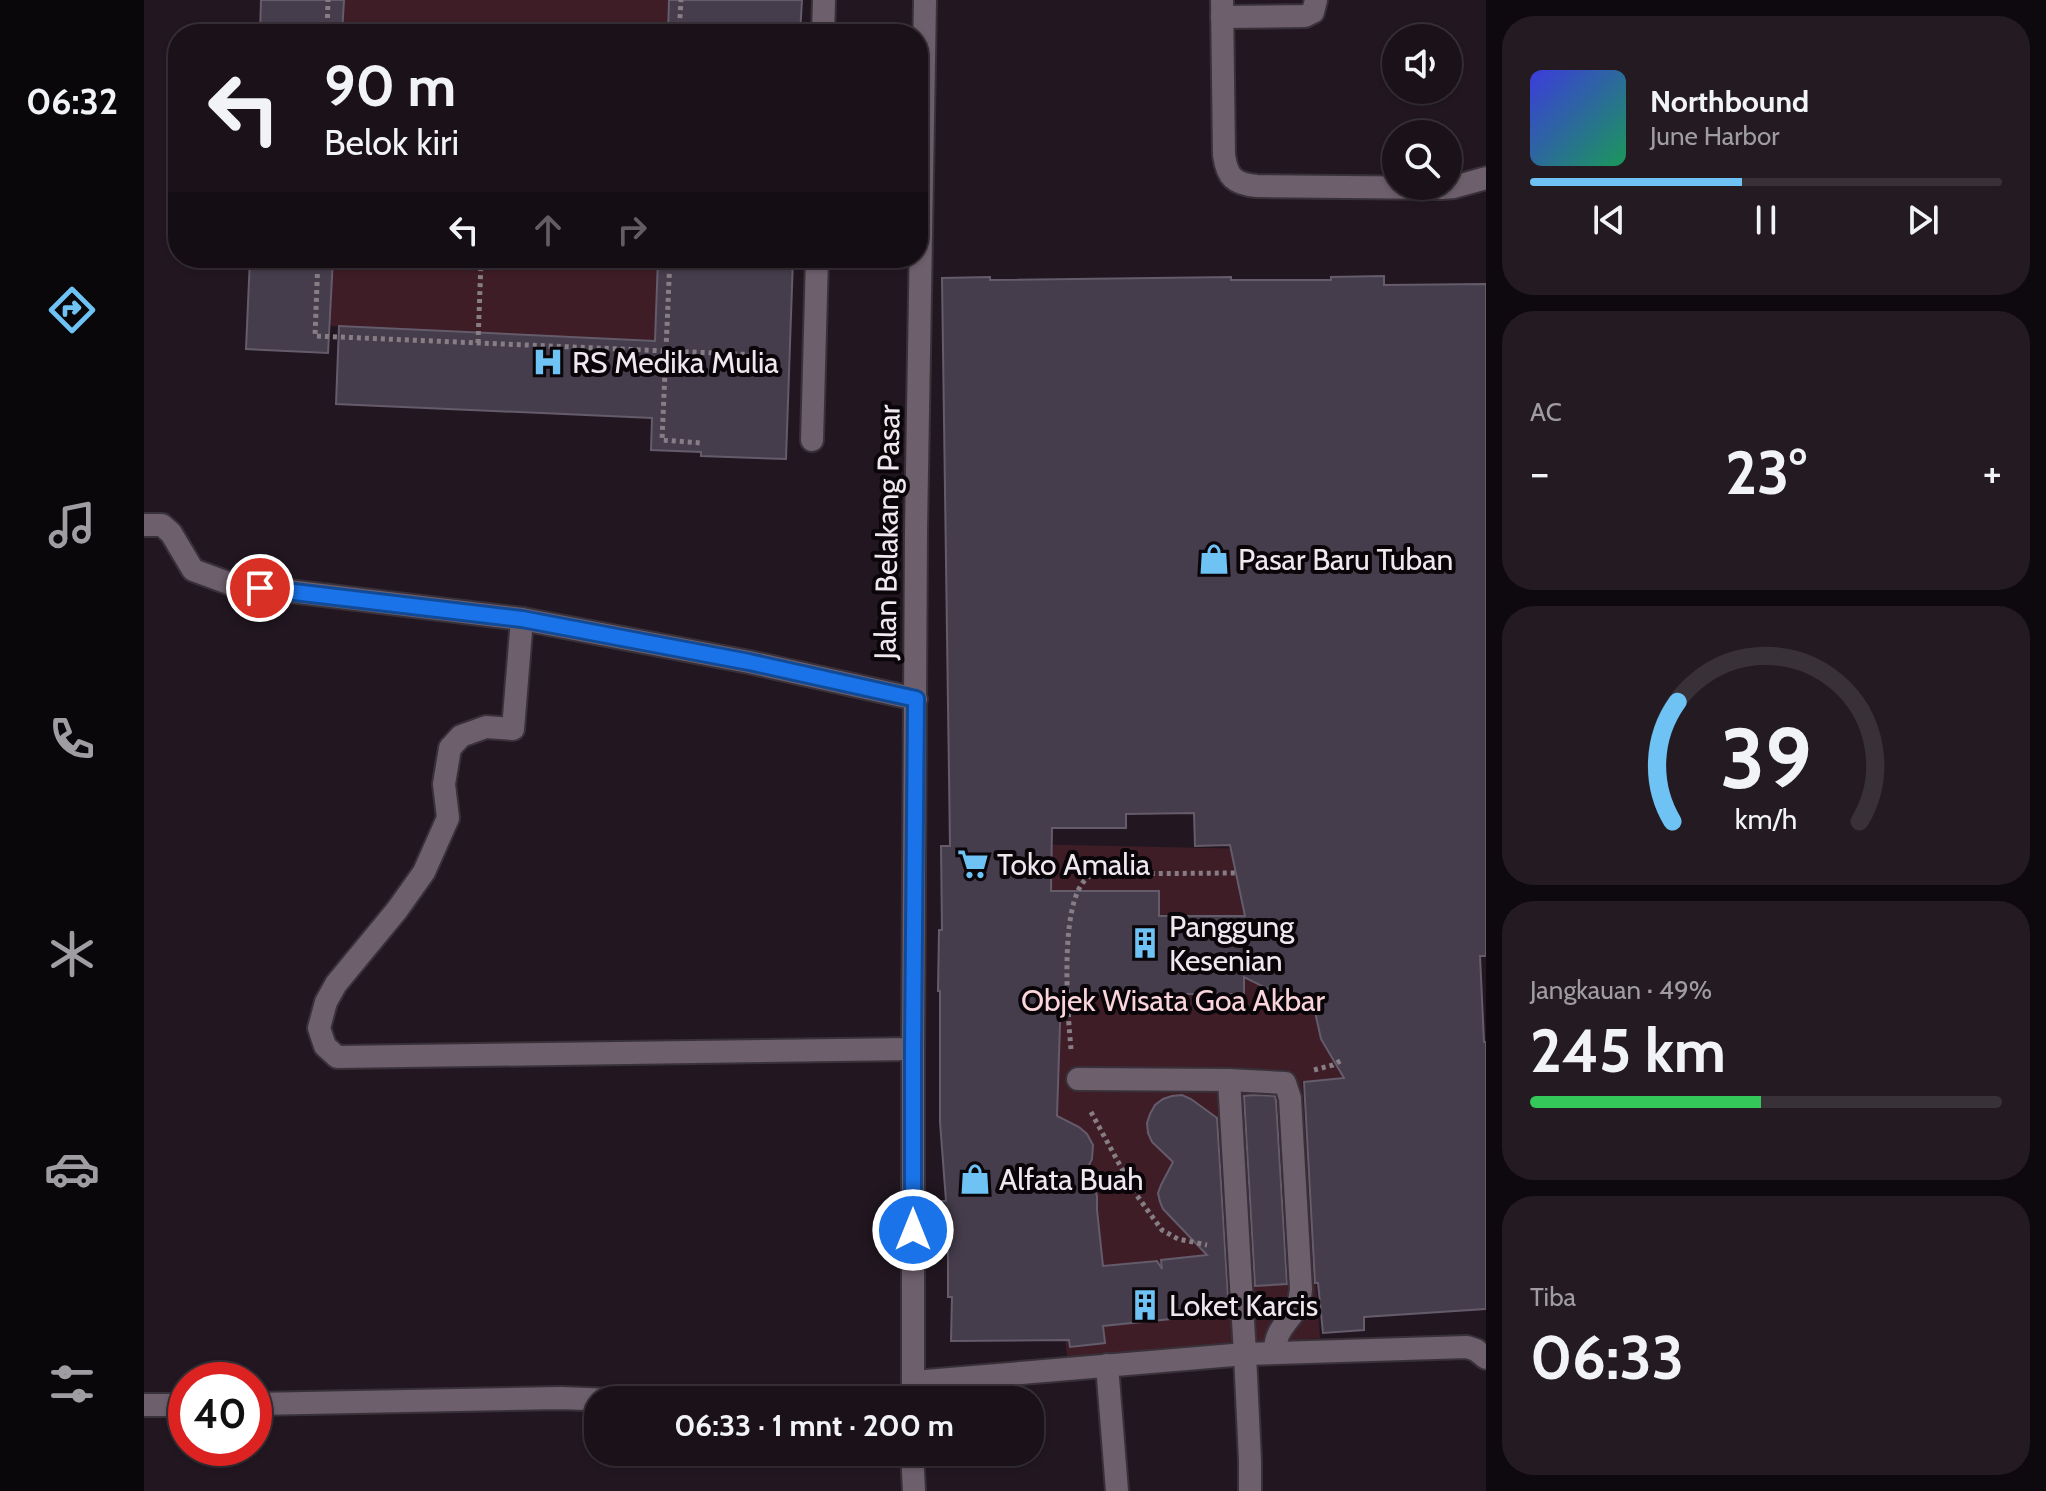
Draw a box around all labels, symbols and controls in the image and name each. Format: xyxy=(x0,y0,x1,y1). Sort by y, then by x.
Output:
map controls xyxy=(1382,24,1462,200)
button: sound xyxy=(1382,24,1462,104)
text: 90 m xyxy=(324,52,456,120)
icon: left xyxy=(192,56,296,160)
text: 06:32 xyxy=(26,79,118,123)
text: Northbound xyxy=(1650,83,1809,120)
text: Belok kiri xyxy=(324,120,459,164)
button: search xyxy=(1382,120,1462,200)
text: June Harbor xyxy=(1650,120,1779,152)
icon: previous xyxy=(1587,198,1631,242)
icon: pause xyxy=(1744,198,1788,242)
icon: next xyxy=(1901,198,1945,242)
icon: left xyxy=(442,208,486,252)
icon: ahead xyxy=(526,208,570,252)
icon: right xyxy=(610,208,654,252)
icon: directions xyxy=(44,282,100,338)
place label: RS Medika Mulia xyxy=(572,344,779,381)
hospital icon: RS Medika Mulia xyxy=(531,345,565,379)
text: AC xyxy=(1530,396,1562,428)
street label: Jalan Belakang Pasar xyxy=(866,404,908,661)
text: 23° xyxy=(1725,436,1807,509)
text: − xyxy=(1530,446,1549,499)
text: + xyxy=(1983,446,2002,499)
icon: music xyxy=(44,497,100,553)
place label: Pasar Baru Tuban xyxy=(1238,541,1453,578)
shop icon: Pasar Baru Tuban xyxy=(1197,542,1231,576)
pin xyxy=(226,554,294,622)
icon: arrive xyxy=(238,566,282,610)
text: 39 xyxy=(1720,707,1812,808)
icon: phone xyxy=(44,711,100,767)
text: km/h xyxy=(1735,801,1797,836)
place label: Toko Amalia xyxy=(997,846,1151,883)
supermarket icon: Toko Amalia xyxy=(956,847,990,881)
place label: Panggung Kesenian xyxy=(1169,908,1295,979)
icon: climate xyxy=(44,926,100,982)
building icon: Panggung Kesenian xyxy=(1128,926,1162,960)
text: Jangkauan · 49% xyxy=(1530,974,1712,1006)
park label: Objek Wisata Goa Akbar xyxy=(1021,982,1325,1019)
text: 245 km xyxy=(1530,1014,1726,1087)
icon: car xyxy=(44,1141,100,1197)
place label: Alfata Buah xyxy=(999,1161,1144,1198)
shop icon: Alfata Buah xyxy=(958,1162,992,1196)
position arrow xyxy=(871,1188,955,1272)
text: Tiba xyxy=(1530,1281,1576,1313)
place label: Loket Karcis xyxy=(1169,1287,1318,1324)
building icon: Loket Karcis xyxy=(1128,1288,1162,1322)
text: 06:33 xyxy=(1530,1321,1684,1394)
icon: filters xyxy=(44,1356,100,1412)
speed limit sign: 40 xyxy=(168,1362,272,1466)
text: 06:33 · 1 mnt · 200 m xyxy=(674,1407,954,1444)

